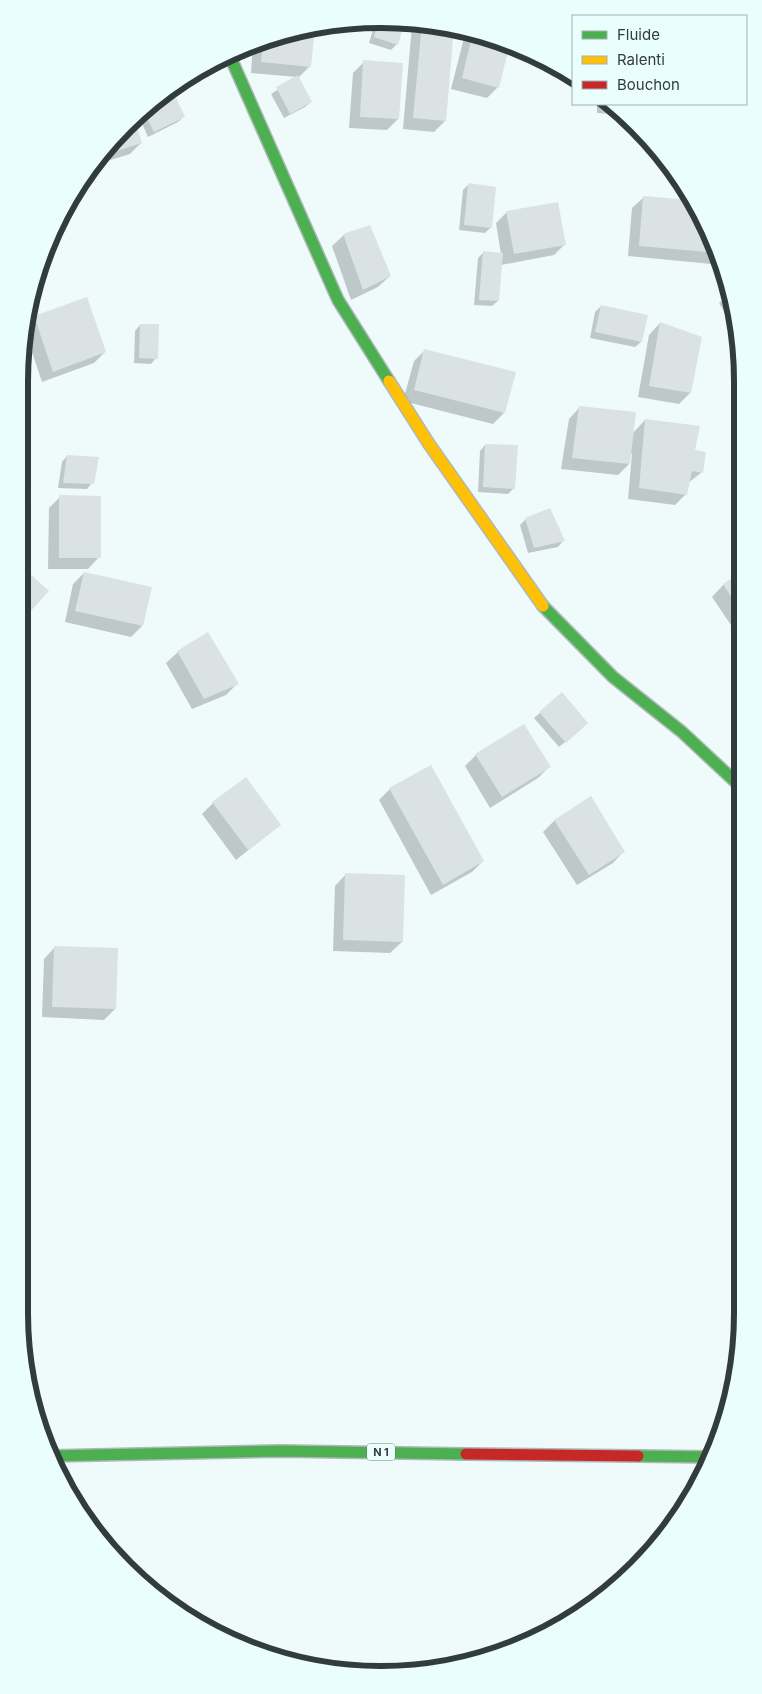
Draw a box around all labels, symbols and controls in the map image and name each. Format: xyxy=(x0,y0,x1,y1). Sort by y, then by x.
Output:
legend xyxy=(572,15,747,105)
text: Fluide xyxy=(617,25,660,44)
text: Ralenti xyxy=(617,50,665,69)
text: Bouchon xyxy=(617,75,680,94)
road number: N 1 xyxy=(367,1444,395,1460)

